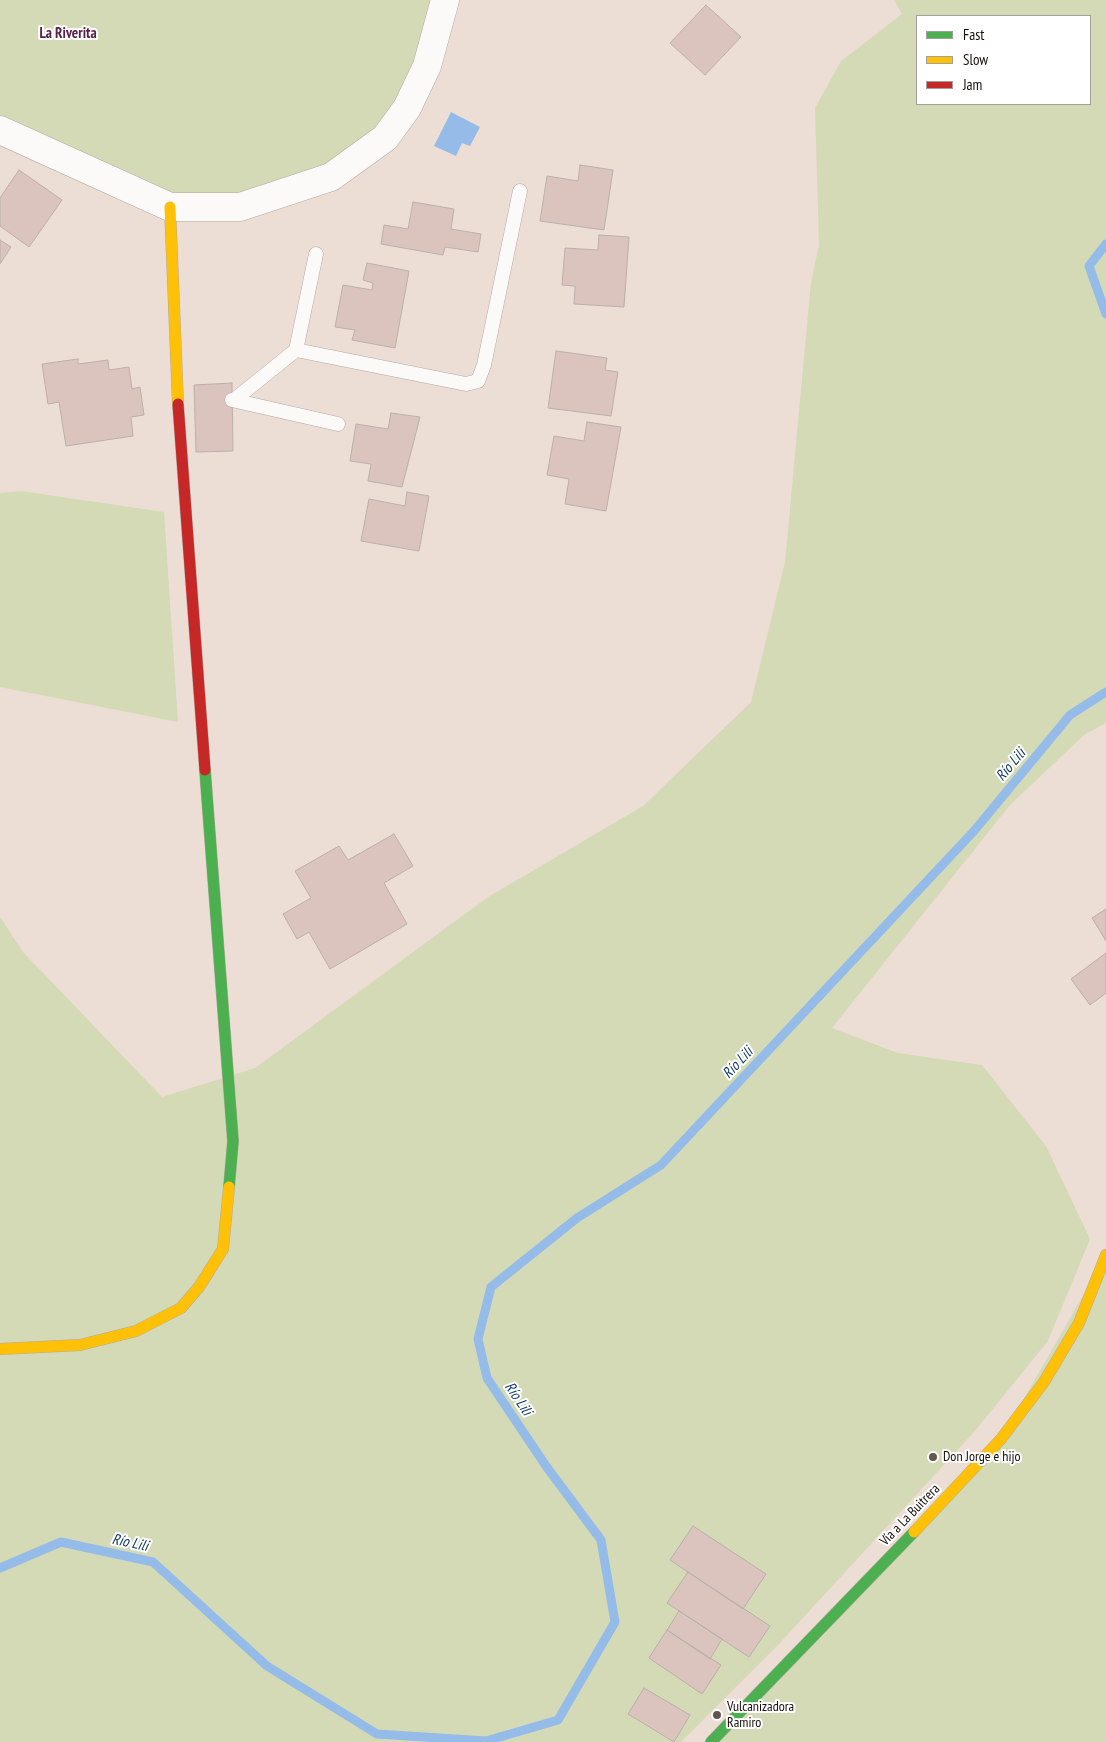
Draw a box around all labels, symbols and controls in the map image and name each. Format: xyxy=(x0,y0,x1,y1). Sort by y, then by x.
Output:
legend xyxy=(916,15,1091,105)
district label: La Riverita xyxy=(39,25,97,43)
text: Fast xyxy=(963,25,984,44)
text: Slow xyxy=(963,50,988,69)
text: Jam xyxy=(963,75,982,94)
water label: Río Lili xyxy=(992,745,1030,785)
water label: Río Lili xyxy=(719,1044,757,1082)
water label: Río Lili xyxy=(500,1379,536,1419)
place label: Don Jorge e hijo xyxy=(943,1449,1021,1465)
marker: Don Jorge e hijo xyxy=(927,1451,939,1463)
street label: Vía a La Buitrera xyxy=(877,1481,943,1549)
water label: Río Lili xyxy=(110,1530,150,1556)
place label: Vulcanizadora Ramiro xyxy=(727,1699,794,1731)
marker: Vulcanizadora Ramiro xyxy=(711,1709,723,1721)

